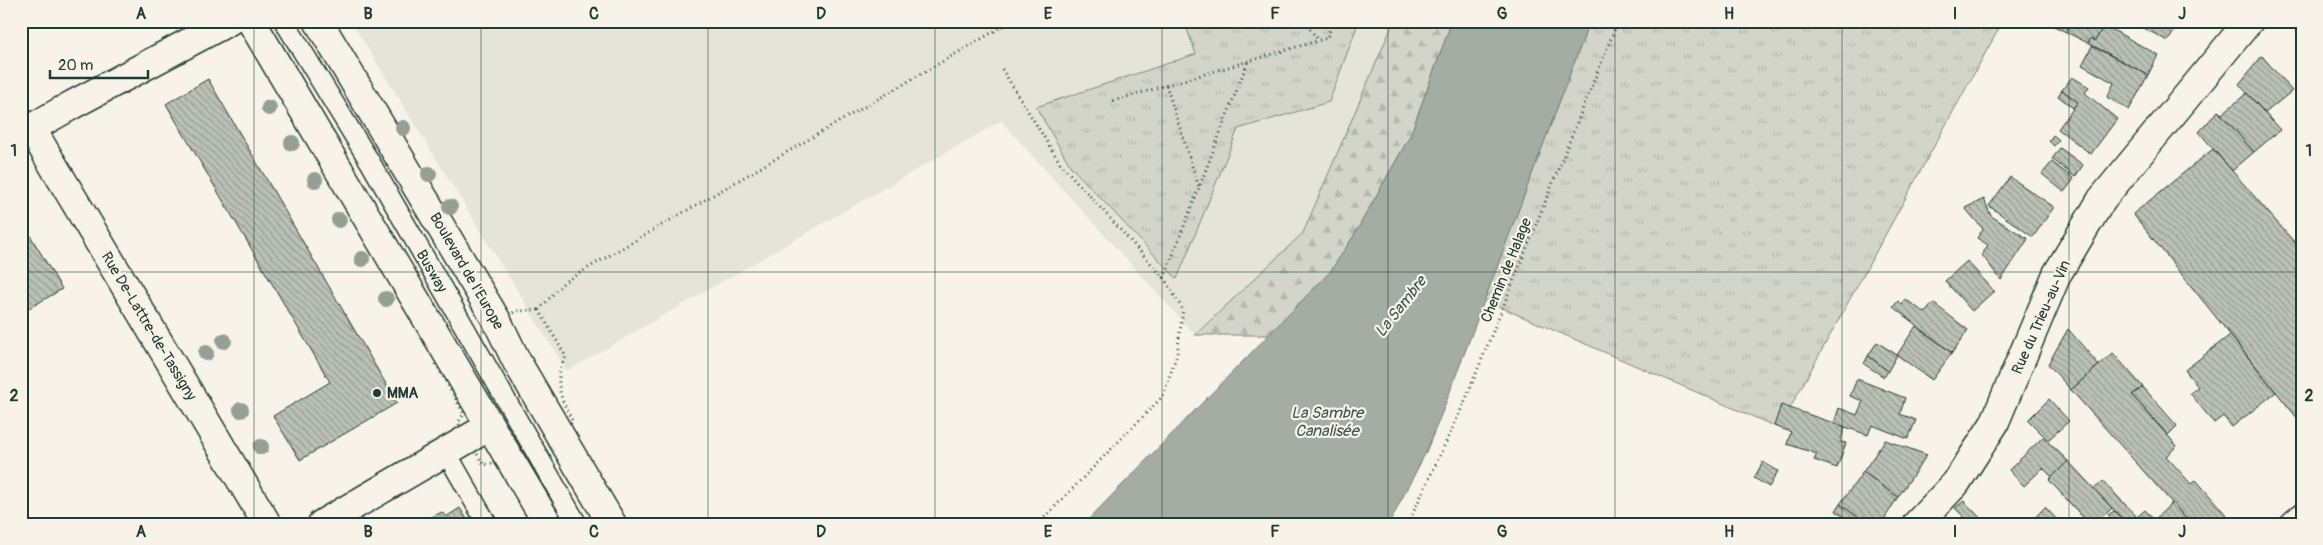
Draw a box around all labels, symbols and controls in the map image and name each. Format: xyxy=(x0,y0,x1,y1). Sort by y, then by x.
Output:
text: A xyxy=(136,4,147,24)
text: B xyxy=(363,4,373,24)
text: C xyxy=(589,4,599,24)
text: D xyxy=(816,4,826,24)
text: E xyxy=(1044,4,1053,24)
text: F xyxy=(1270,4,1280,24)
text: G xyxy=(1497,4,1508,24)
text: H xyxy=(1724,4,1734,24)
text: I xyxy=(1953,4,1957,24)
text: J xyxy=(2178,4,2186,24)
scale bar xyxy=(50,48,148,80)
text: 20 m xyxy=(58,56,93,75)
text: 1 xyxy=(11,141,17,161)
text: 1 xyxy=(2306,141,2312,161)
street label: Boulevard de l'Europe xyxy=(425,209,508,334)
street label: Chemin de Halage xyxy=(1477,215,1536,325)
street label: Busway xyxy=(412,246,452,297)
street label: Rue De-Lattre-de-Tassigny xyxy=(97,249,201,404)
street label: Rue du Trieu-au-Vin xyxy=(2008,257,2075,377)
water label: La Sambre xyxy=(1371,270,1432,341)
place label: MMA xyxy=(387,384,419,403)
text: 2 xyxy=(10,386,19,406)
text: 2 xyxy=(2305,386,2314,406)
marker: MMA xyxy=(371,387,383,399)
water label: La Sambre Canalisée xyxy=(1291,403,1365,441)
text: A xyxy=(136,522,147,542)
text: B xyxy=(363,522,373,542)
text: C xyxy=(589,522,599,542)
text: D xyxy=(816,522,826,542)
text: E xyxy=(1044,522,1053,542)
text: F xyxy=(1270,522,1280,542)
text: G xyxy=(1497,522,1508,542)
text: H xyxy=(1724,522,1734,542)
text: I xyxy=(1953,522,1957,542)
text: J xyxy=(2178,522,2186,542)

